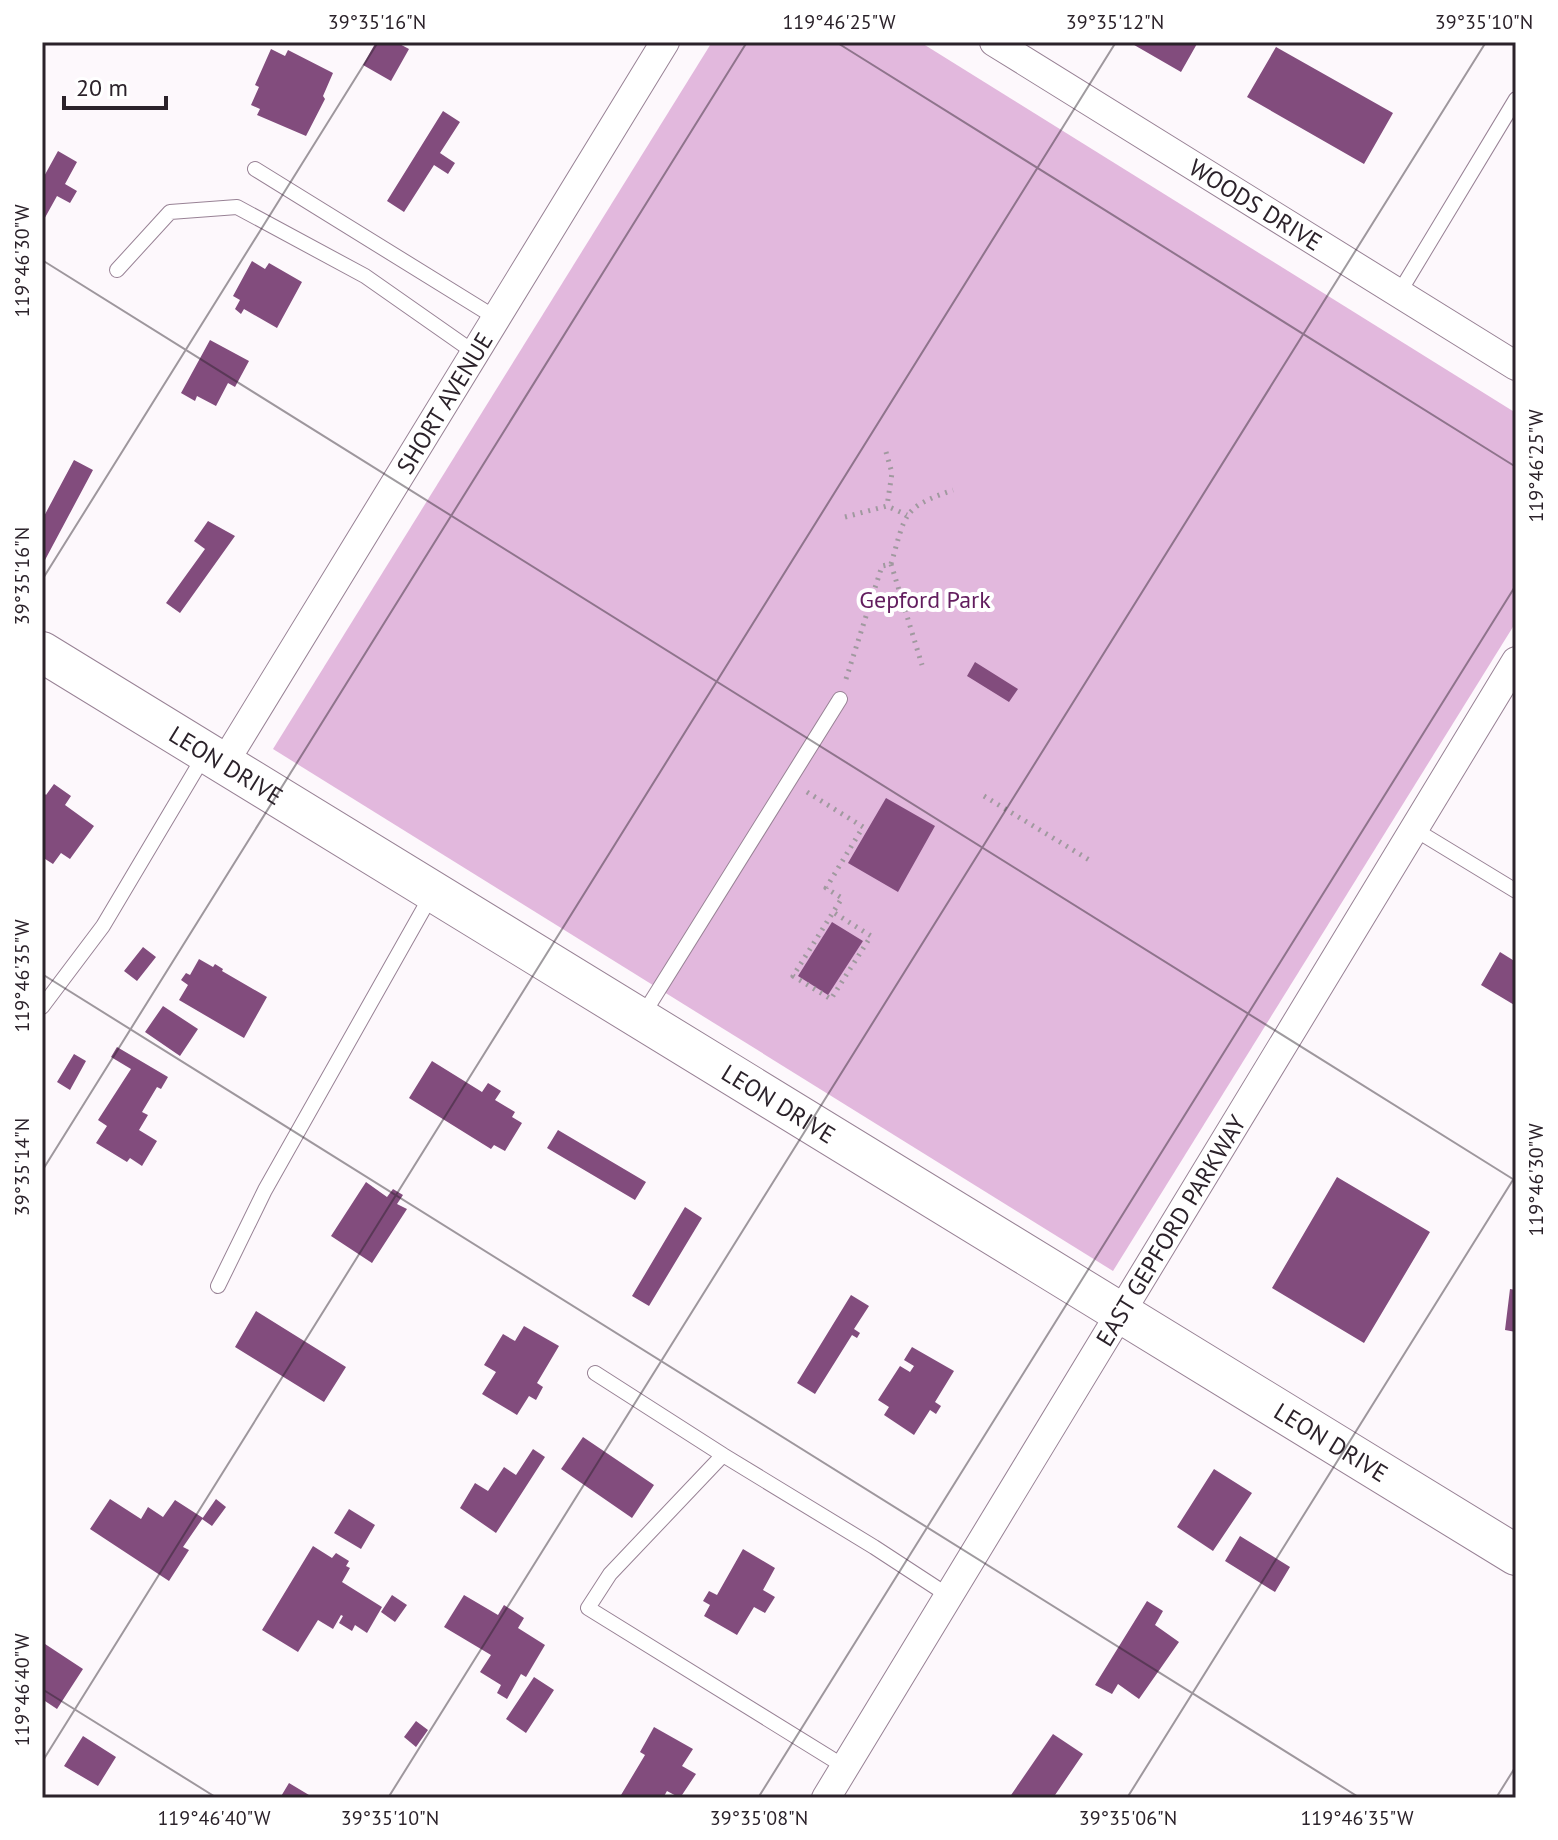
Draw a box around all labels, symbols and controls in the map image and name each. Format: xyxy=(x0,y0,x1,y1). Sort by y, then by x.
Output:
text: 39°35'16"N xyxy=(328,9,426,35)
text: 119°46'25"W xyxy=(782,9,896,35)
text: 39°35'12"N xyxy=(1066,9,1164,35)
text: 39°35'10"N xyxy=(1435,9,1533,35)
scale bar xyxy=(64,60,166,110)
text: 20 m xyxy=(76,72,128,103)
street label: WOODS DRIVE xyxy=(1184,152,1328,257)
text: 119°46'30"W xyxy=(9,204,35,318)
street label: SHORT AVENUE xyxy=(389,327,499,479)
text: 119°46'25"W xyxy=(1523,409,1549,523)
text: 39°35'16"N xyxy=(9,527,35,625)
park label: Gepford Park xyxy=(859,584,991,615)
street label: LEON DRIVE xyxy=(164,718,289,811)
text: 119°46'35"W xyxy=(9,919,35,1033)
street label: LEON DRIVE xyxy=(716,1057,841,1150)
street label: EAST GEPFORD PARKWAY xyxy=(1089,1109,1253,1352)
text: 39°35'14"N xyxy=(9,1118,35,1216)
text: 119°46'30"W xyxy=(1523,1123,1549,1237)
street label: LEON DRIVE xyxy=(1269,1395,1394,1488)
text: 119°46'40"W xyxy=(9,1633,35,1747)
text: 119°46'40"W xyxy=(157,1805,271,1831)
text: 39°35'10"N xyxy=(341,1805,439,1831)
text: 39°35'08"N xyxy=(710,1805,808,1831)
text: 39°35'06"N xyxy=(1079,1805,1177,1831)
text: 119°46'35"W xyxy=(1300,1805,1414,1831)

